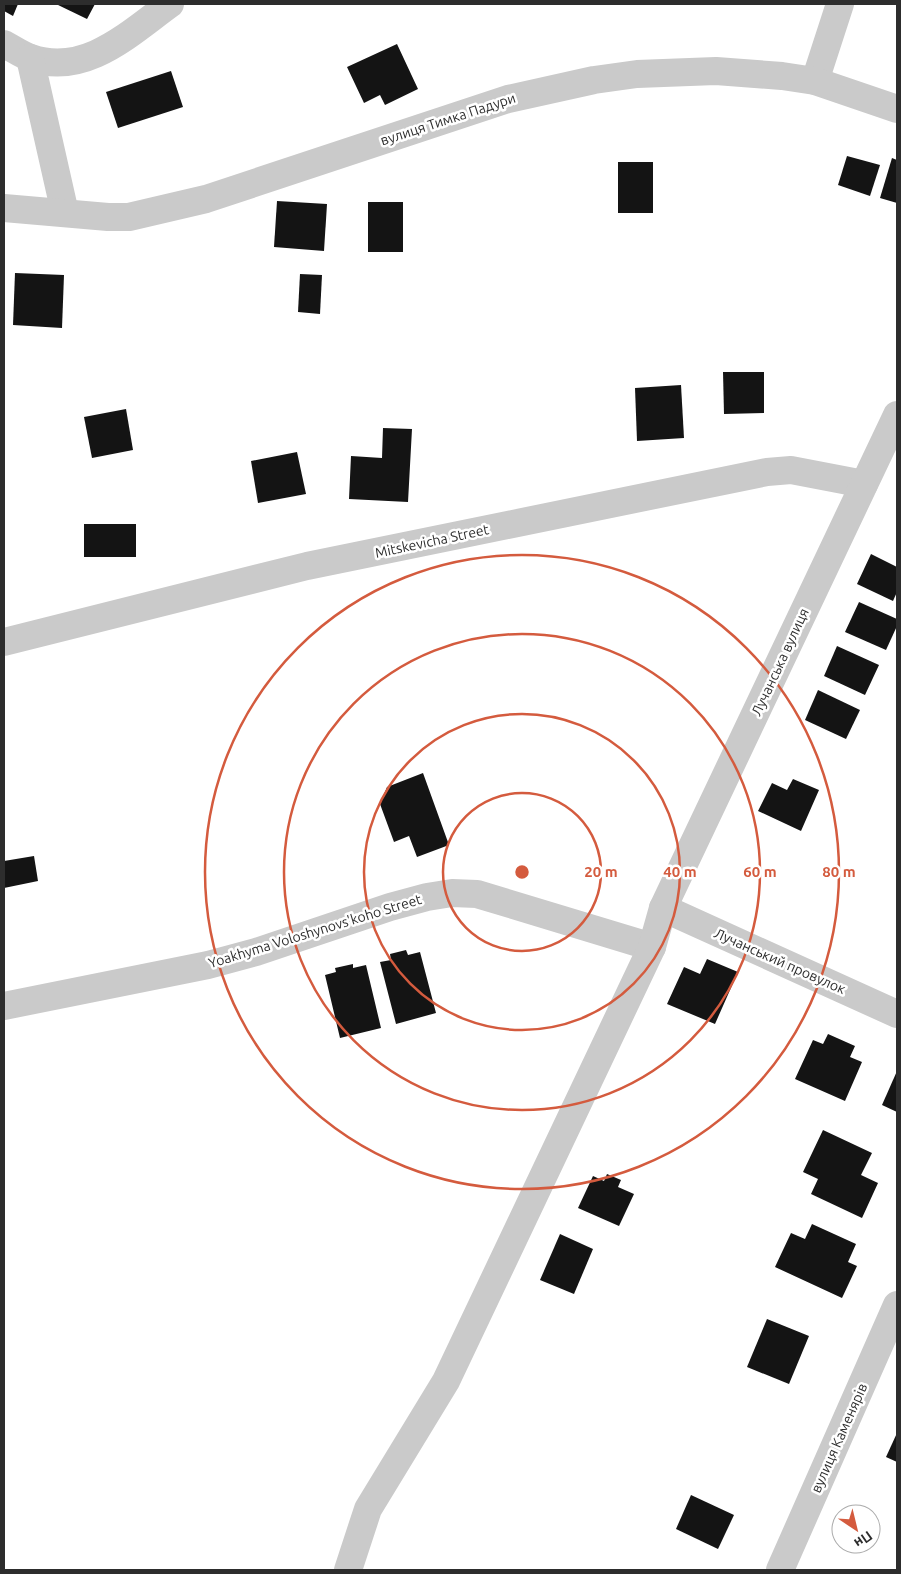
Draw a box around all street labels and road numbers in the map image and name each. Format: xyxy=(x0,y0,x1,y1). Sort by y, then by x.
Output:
street label: вулиця Тимка Падури xyxy=(378,90,518,148)
street label: Mitskevicha Street xyxy=(374,521,491,561)
street label: Лучанська вулиця xyxy=(748,606,812,718)
street label: Yoakhyma Voloshynovs'koho Street xyxy=(207,891,424,971)
street label: Лучанський провулок xyxy=(712,925,848,997)
street label: вулиця Каменярів xyxy=(808,1381,870,1495)

